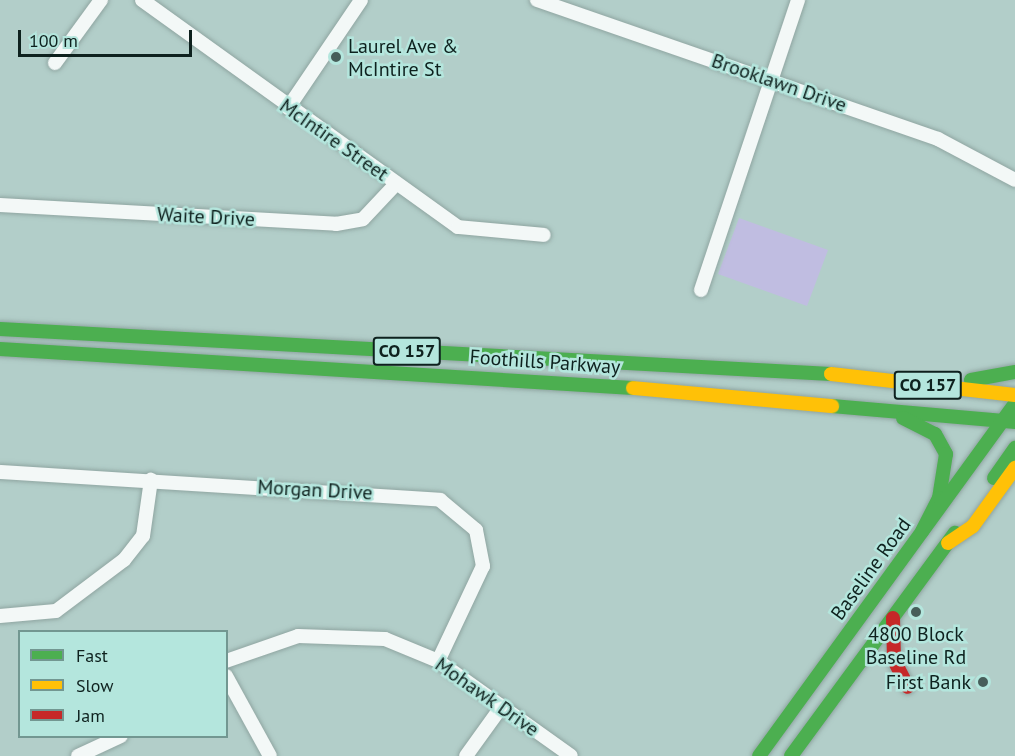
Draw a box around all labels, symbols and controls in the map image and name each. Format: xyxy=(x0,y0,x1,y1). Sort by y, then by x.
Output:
scale bar xyxy=(21,18,195,56)
text: 100 m xyxy=(29,29,78,52)
place label: Laurel Ave & McIntire St xyxy=(348,34,459,81)
street label: Brooklawn Drive xyxy=(708,49,850,117)
marker: Laurel Ave & McIntire St xyxy=(329,50,343,64)
street label: McIntire Street xyxy=(275,94,393,186)
street label: Waite Drive xyxy=(156,202,256,232)
road number: CO 157 xyxy=(372,336,442,366)
street label: Foothills Parkway xyxy=(469,345,621,379)
road number: CO 157 xyxy=(894,370,962,400)
street label: Morgan Drive xyxy=(257,475,373,505)
street label: Baseline Road xyxy=(826,513,916,625)
marker: 4800 Block Baseline Rd xyxy=(909,605,923,619)
place label: 4800 Block Baseline Rd xyxy=(866,622,966,669)
legend xyxy=(18,630,228,738)
text: Fast xyxy=(76,644,108,667)
street label: Mohawk Drive xyxy=(430,652,544,742)
place label: First Bank xyxy=(886,670,971,694)
text: Slow xyxy=(76,674,114,697)
marker: First Bank xyxy=(976,675,990,689)
text: Jam xyxy=(76,704,105,727)

